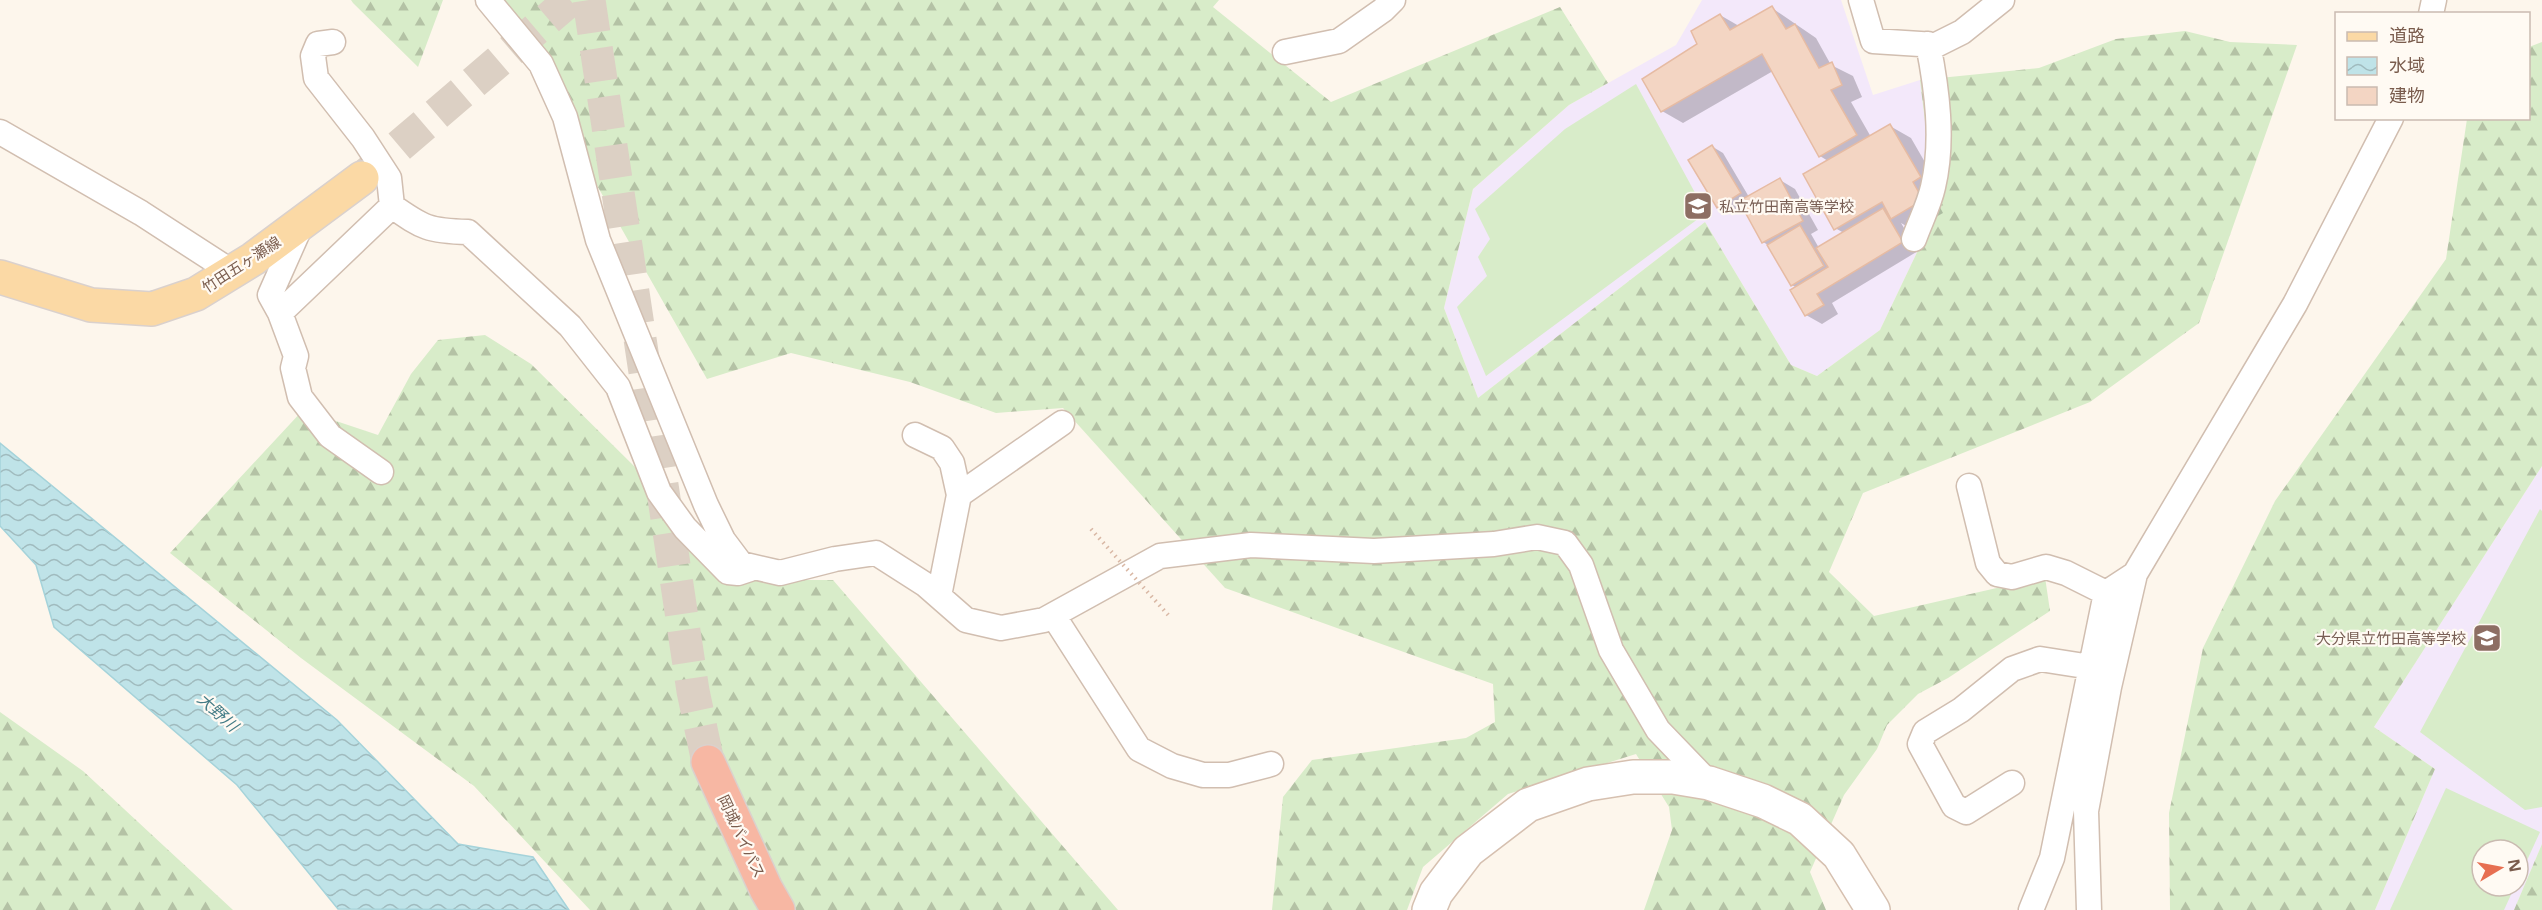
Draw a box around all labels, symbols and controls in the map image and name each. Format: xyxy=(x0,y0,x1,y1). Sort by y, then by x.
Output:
legend xyxy=(2335,12,2530,120)
text: 道路 xyxy=(2389,23,2425,47)
text: 水域 xyxy=(2389,53,2425,77)
text: 建物 xyxy=(2389,83,2425,107)
school or university icon: 私立竹田南高等学校 xyxy=(1682,190,1714,222)
place label: 私立竹田南高等学校 xyxy=(1719,196,1854,216)
street label: 竹田五ヶ瀬線 xyxy=(198,231,284,297)
school or university icon: 大分県立竹田高等学校 xyxy=(2471,622,2503,654)
place label: 大分県立竹田高等学校 xyxy=(2316,628,2466,648)
water label: 大野川 xyxy=(193,688,245,738)
street label: 岡城バイパス xyxy=(714,791,770,881)
north arrow xyxy=(2470,838,2530,898)
text: N xyxy=(2503,857,2527,874)

